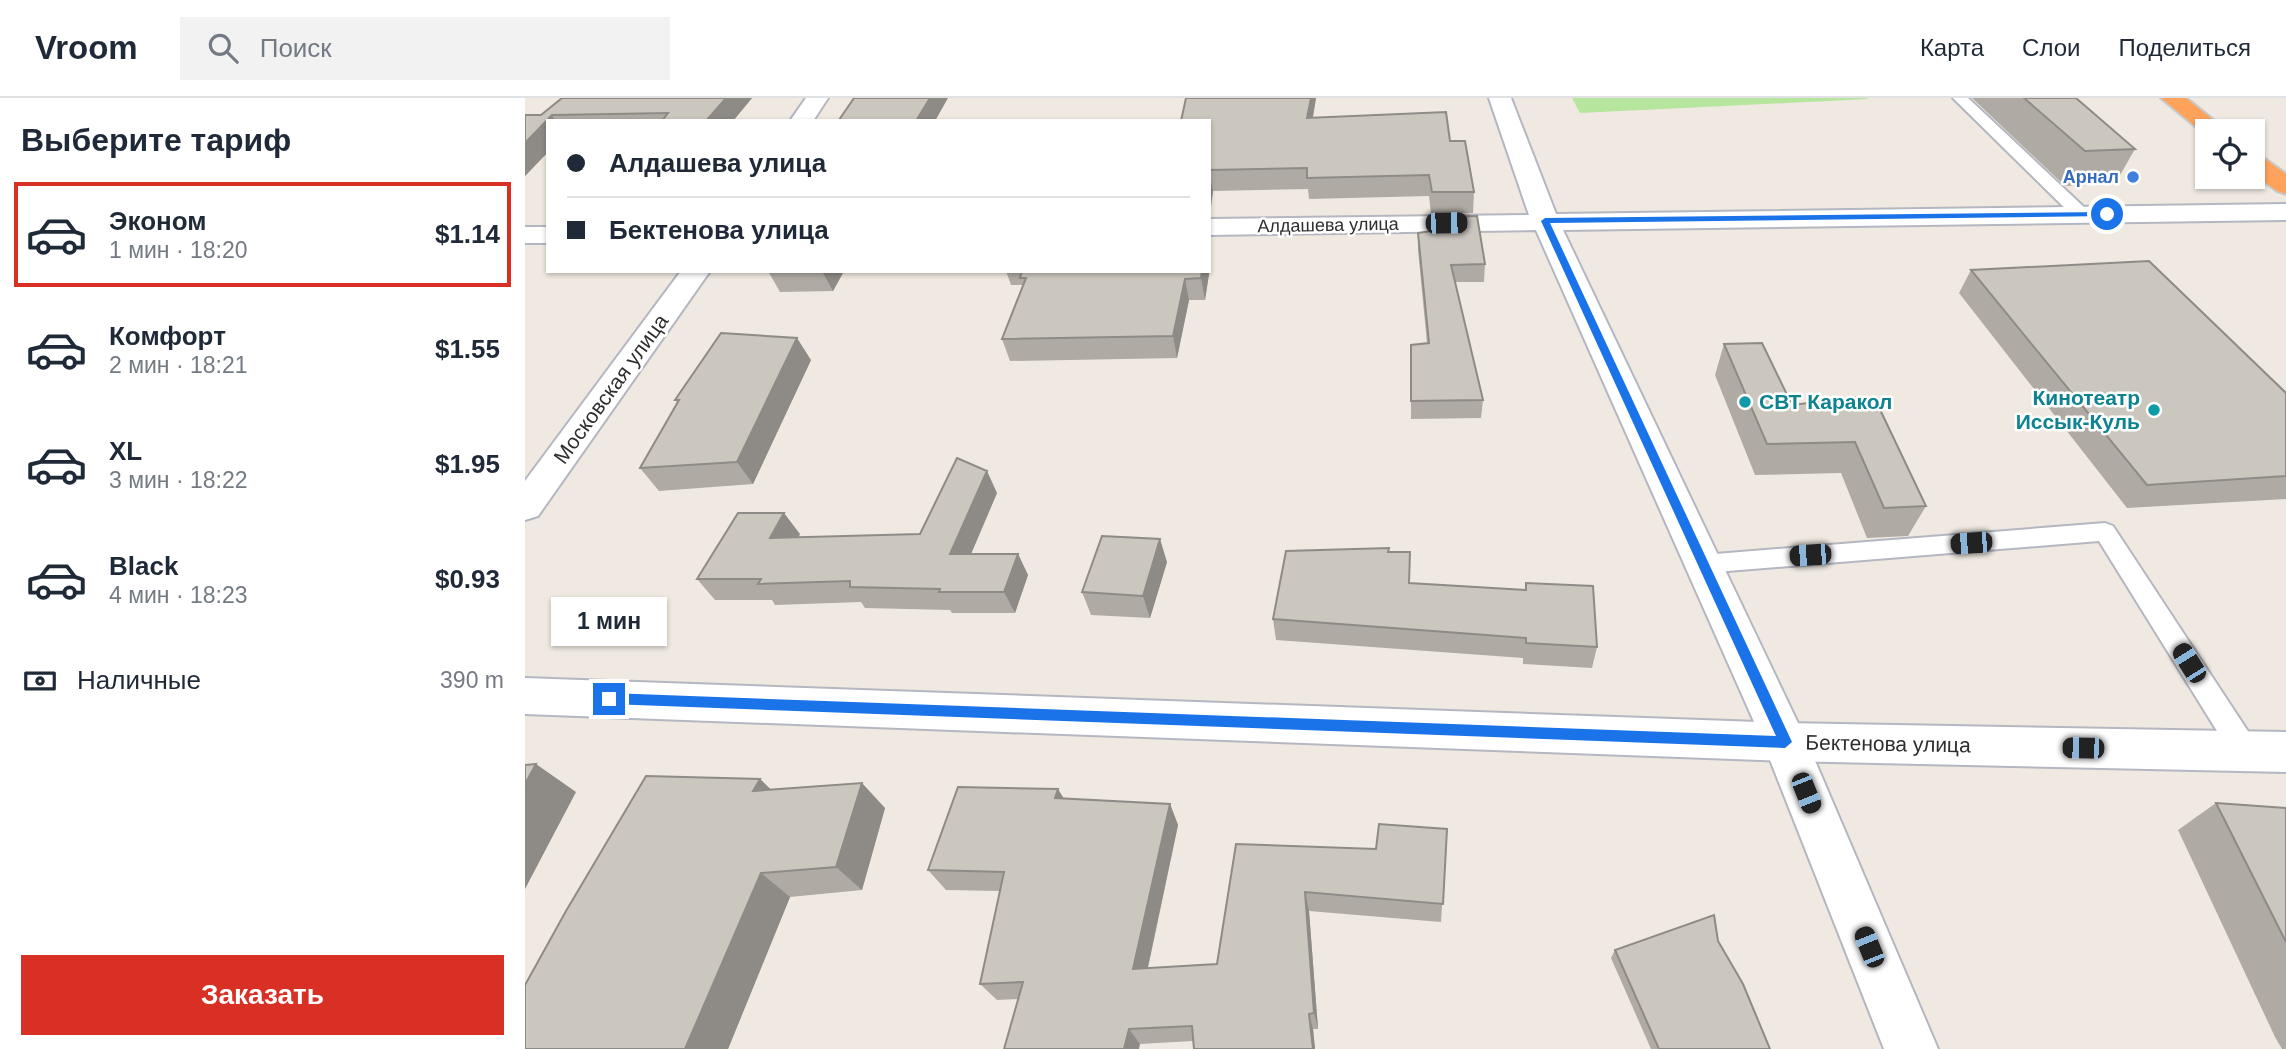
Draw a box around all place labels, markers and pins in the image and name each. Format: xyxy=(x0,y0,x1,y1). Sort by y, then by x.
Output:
place label: Арнал xyxy=(2063,167,2119,187)
marker: Арнал xyxy=(2125,169,2141,185)
place label: Кинотеатр Иссык-Куль xyxy=(2016,386,2140,433)
place label: СВТ Каракол xyxy=(1759,390,1892,413)
marker: СВТ Каракол xyxy=(1737,394,1753,410)
marker: Кинотеатр Иссык-Куль xyxy=(2146,402,2162,418)

